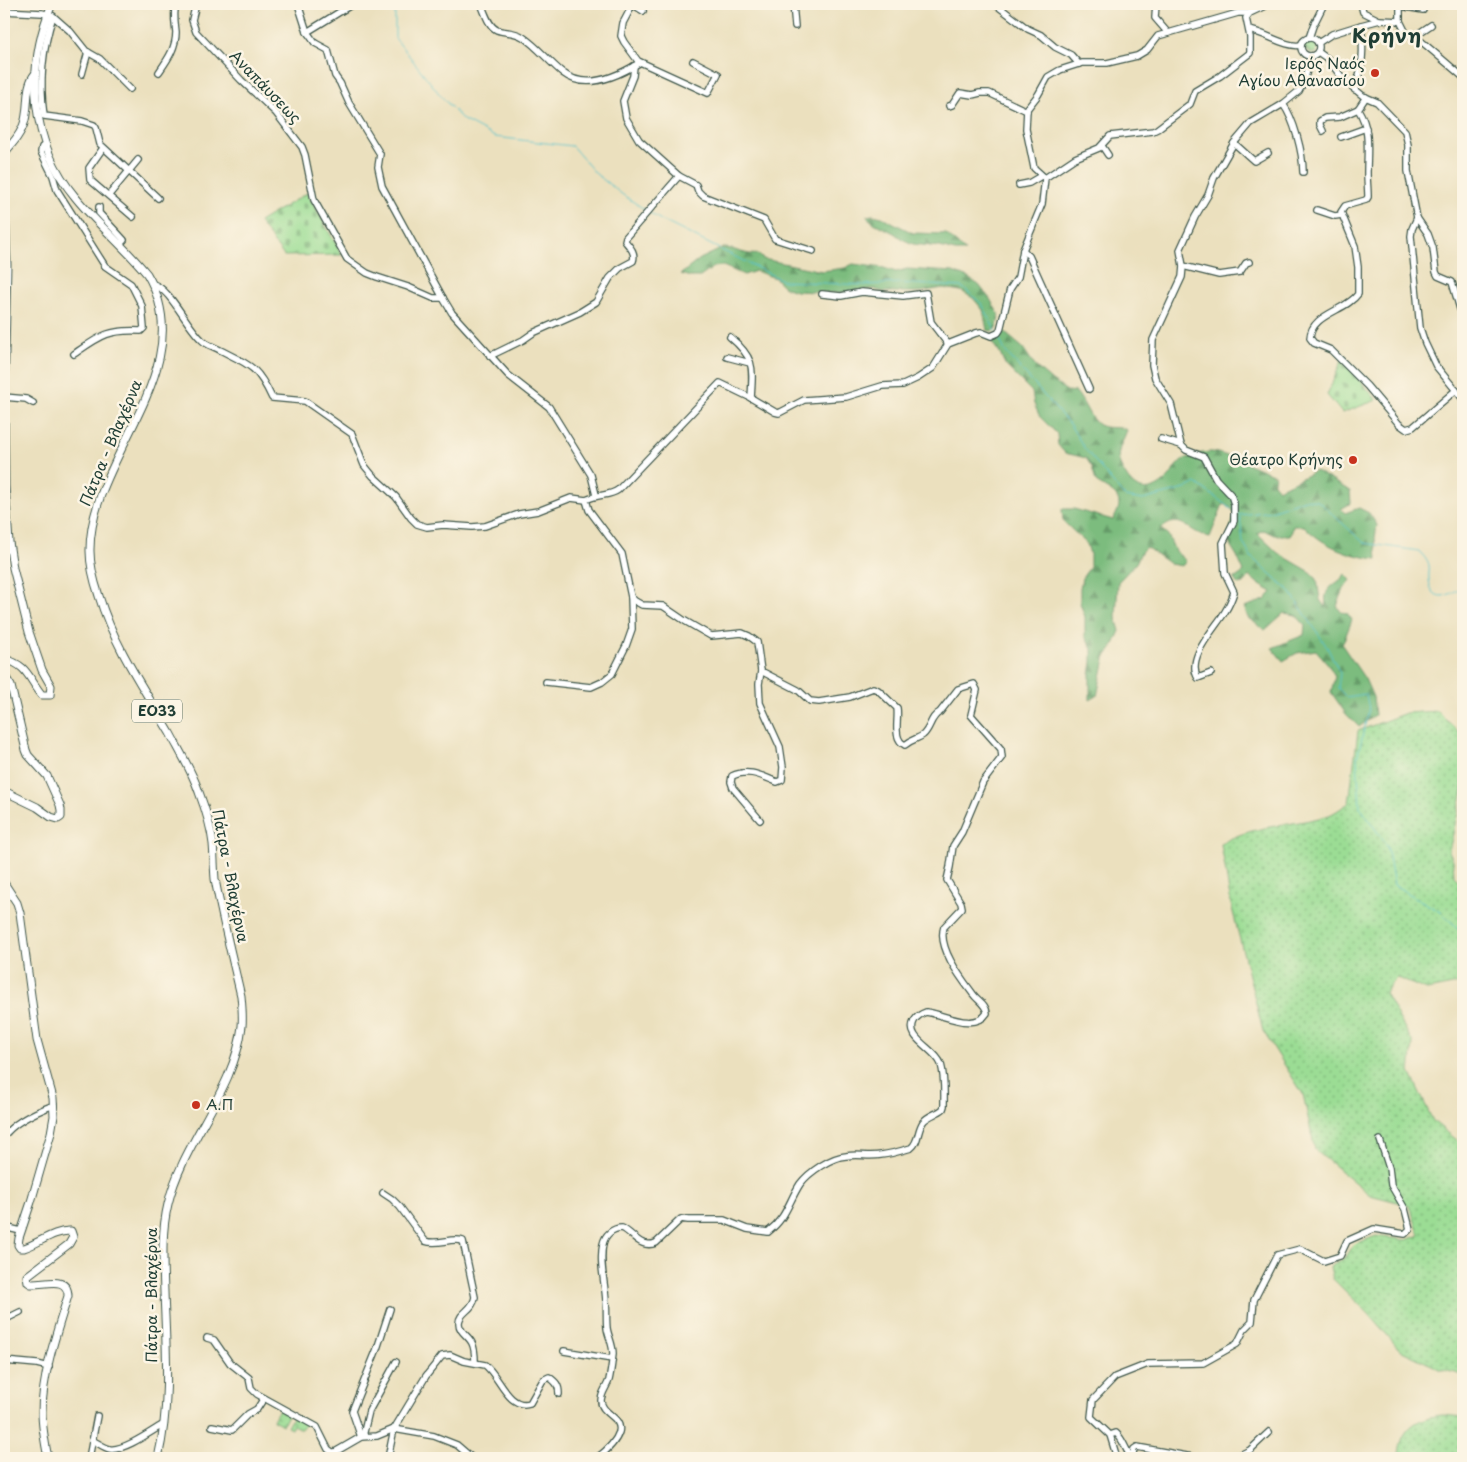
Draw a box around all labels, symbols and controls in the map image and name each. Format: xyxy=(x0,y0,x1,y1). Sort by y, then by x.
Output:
district label: Κρήνη xyxy=(1352,20,1422,50)
street label: Αναπάυσεως xyxy=(225,44,307,128)
place label: Ιερός Ναός Αγίου Αθανασίου xyxy=(1239,51,1365,91)
marker: Ιερός Ναός Αγίου Αθανασίου xyxy=(1369,67,1381,79)
street label: Πάτρα - Βλαχέρνα xyxy=(73,375,147,509)
place label: Θέατρο Κρήνης xyxy=(1229,447,1343,470)
marker: Θέατρο Κρήνης xyxy=(1347,454,1359,466)
road number: ΕΟ33 xyxy=(132,699,182,722)
street label: Πάτρα - Βλαχέρνα xyxy=(207,807,256,945)
place label: Α.Π xyxy=(206,1092,233,1115)
marker: Α.Π xyxy=(190,1099,202,1111)
street label: Πάτρα - Βλαχέρνα xyxy=(139,1227,162,1363)

